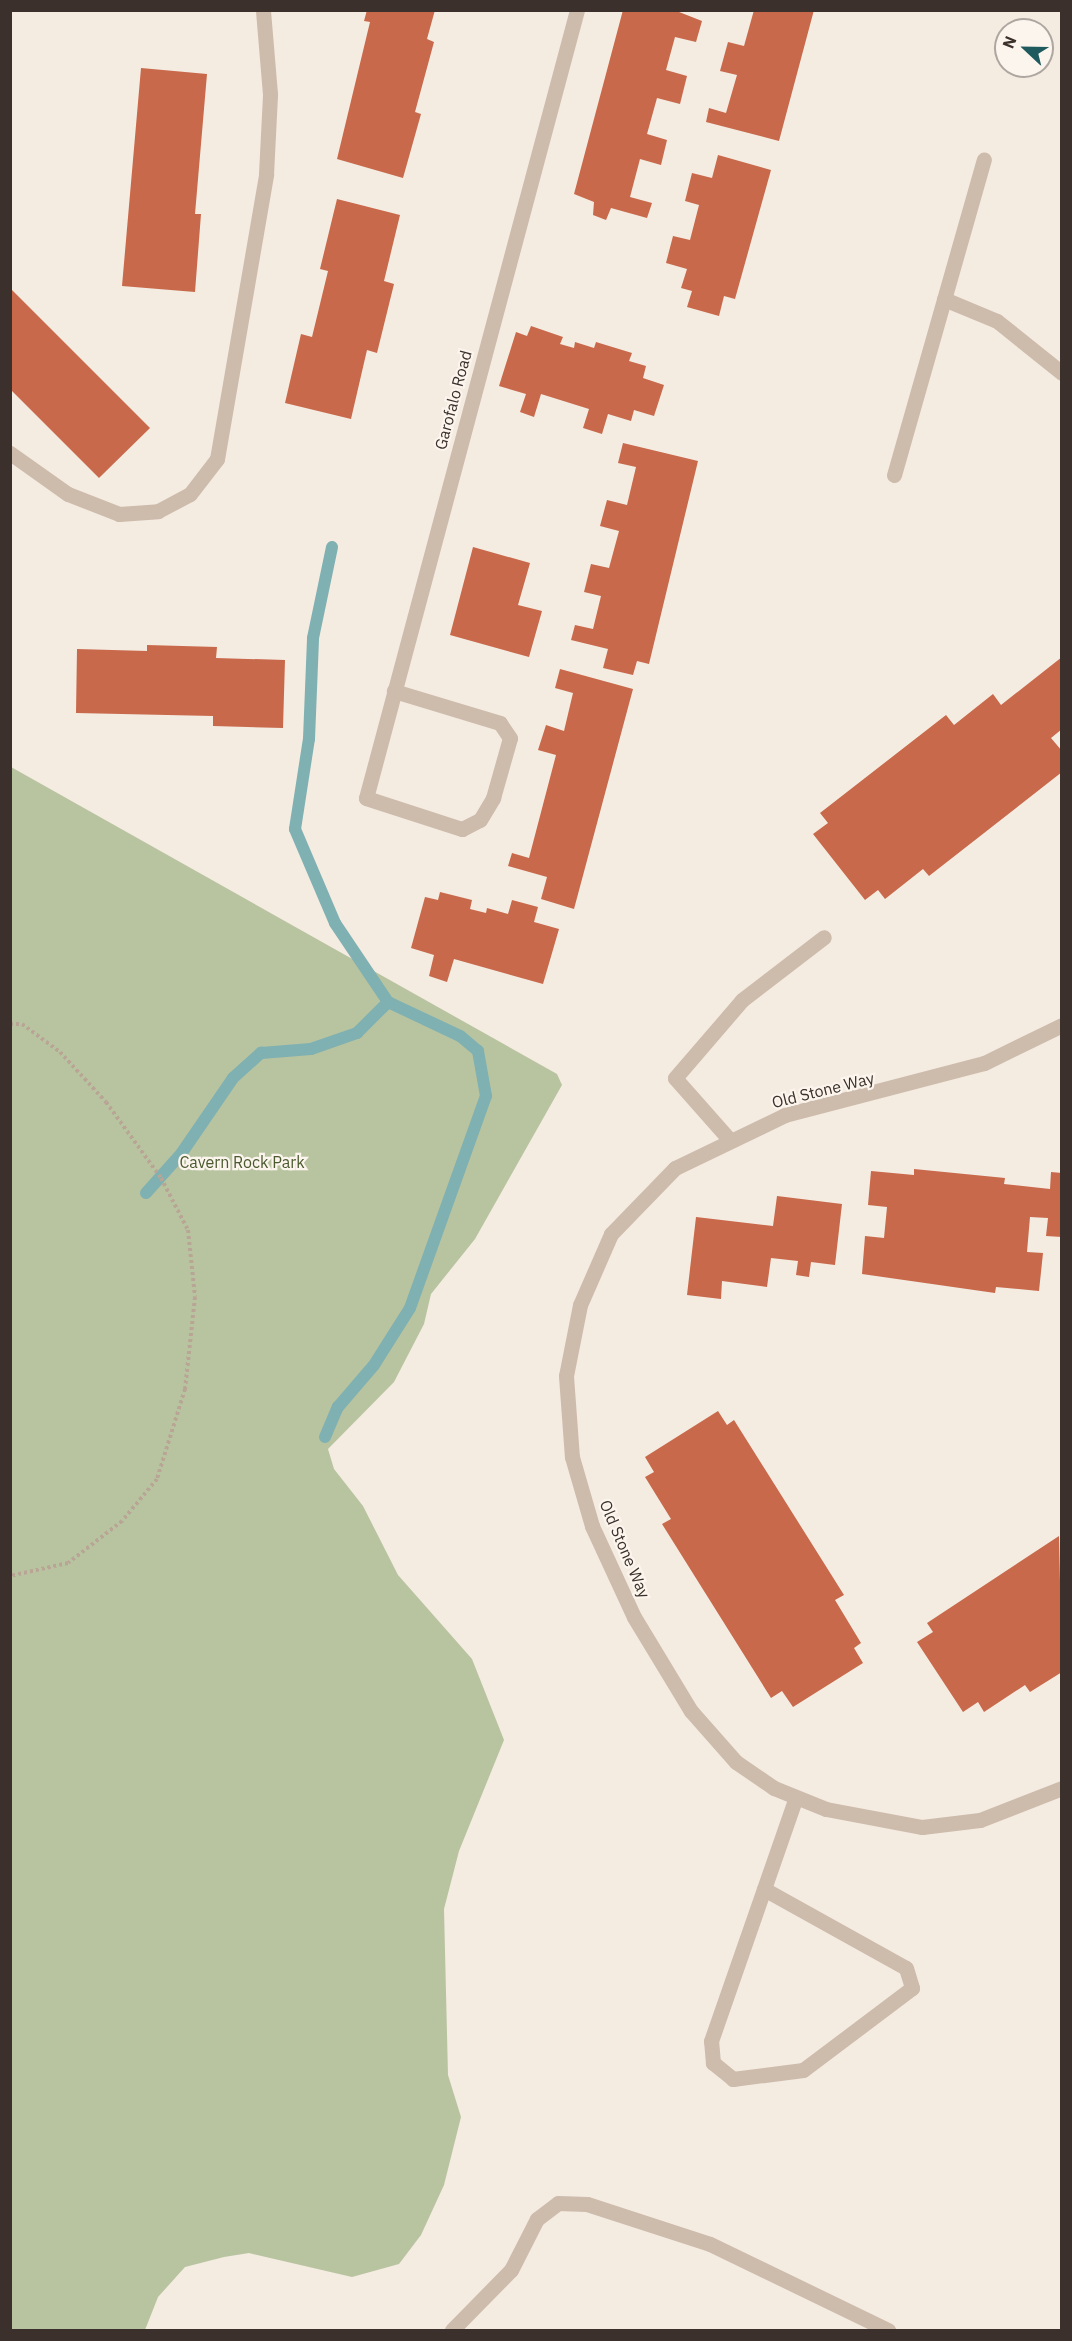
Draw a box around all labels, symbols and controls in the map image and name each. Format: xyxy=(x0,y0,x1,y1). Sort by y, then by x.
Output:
north arrow xyxy=(994,18,1054,78)
text: N xyxy=(998,33,1021,51)
street label: Garofalo Road xyxy=(431,348,475,452)
street label: Old Stone Way xyxy=(770,1068,876,1112)
park label: Cavern Rock Park xyxy=(179,1152,305,1172)
street label: Old Stone Way xyxy=(596,1497,654,1601)

